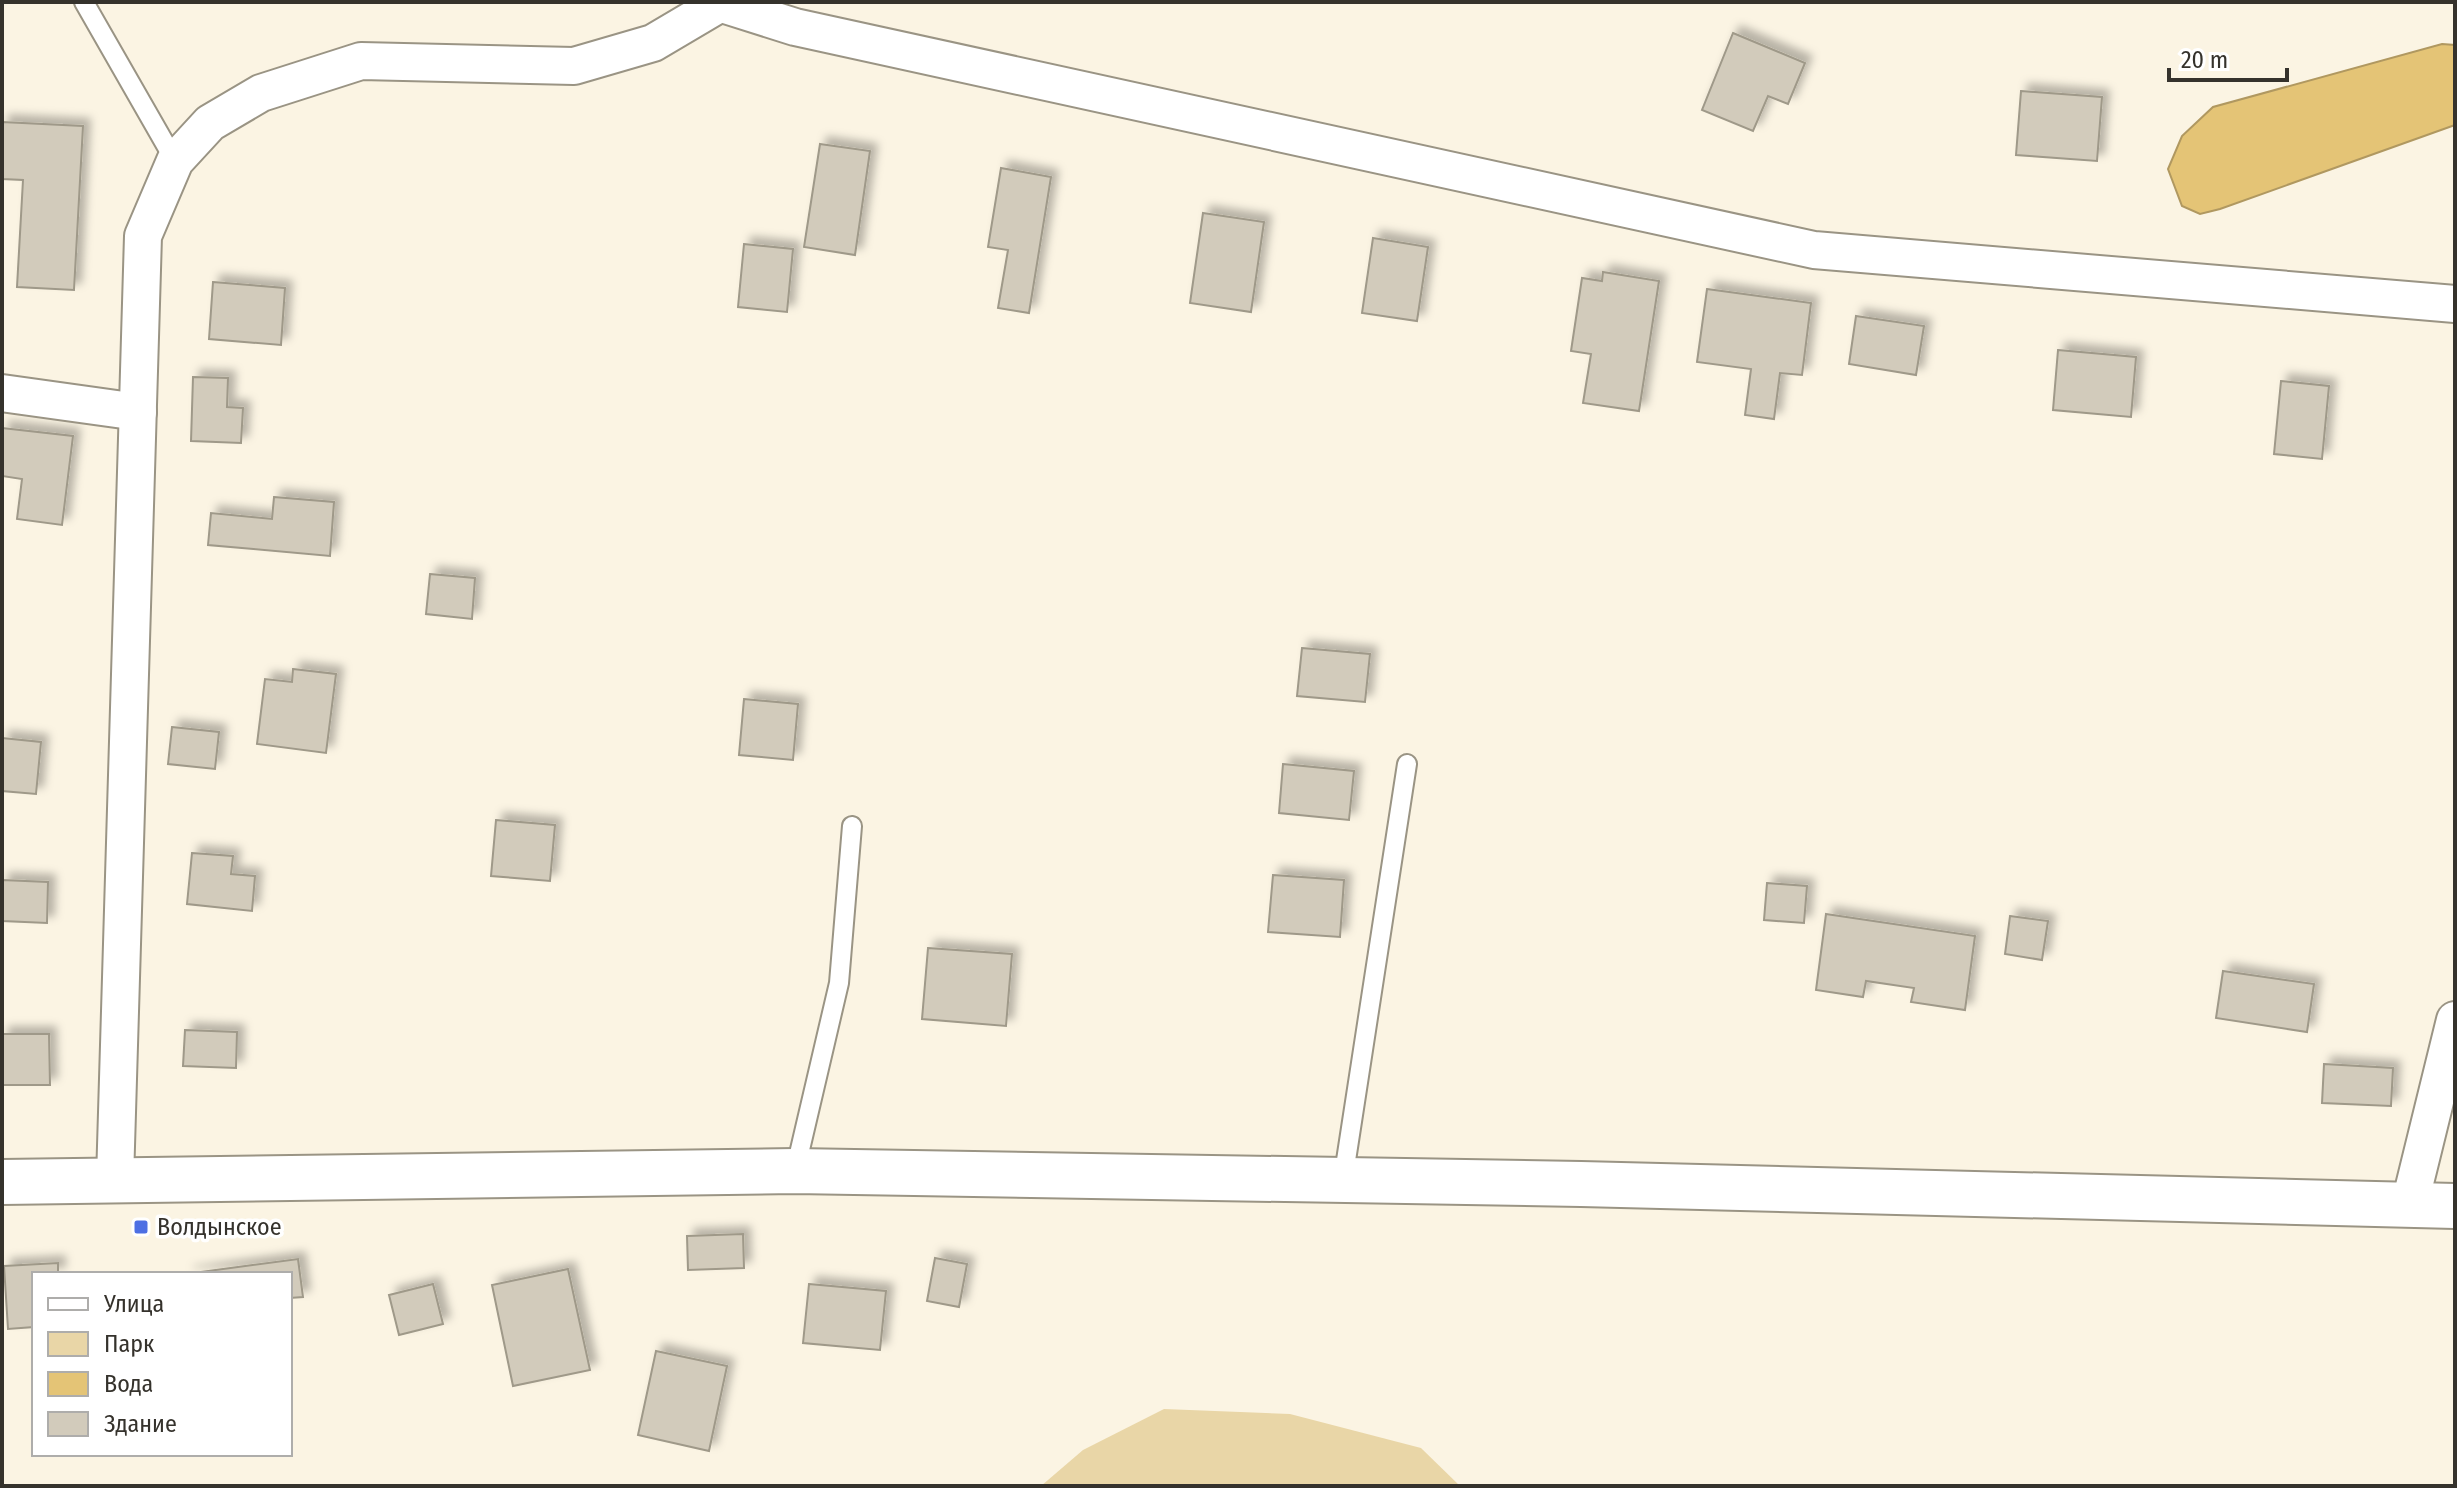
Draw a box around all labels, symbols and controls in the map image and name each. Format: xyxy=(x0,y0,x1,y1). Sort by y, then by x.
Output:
scale bar xyxy=(2169,32,2287,82)
text: 20 m xyxy=(2181,46,2228,74)
place label: Волдынское xyxy=(157,1213,282,1241)
marker: Волдынское xyxy=(132,1218,150,1236)
legend xyxy=(32,1272,292,1456)
text: Улица xyxy=(103,1290,164,1318)
text: Парк xyxy=(104,1330,155,1358)
text: Вода xyxy=(104,1370,153,1398)
text: Здание xyxy=(104,1410,177,1438)

